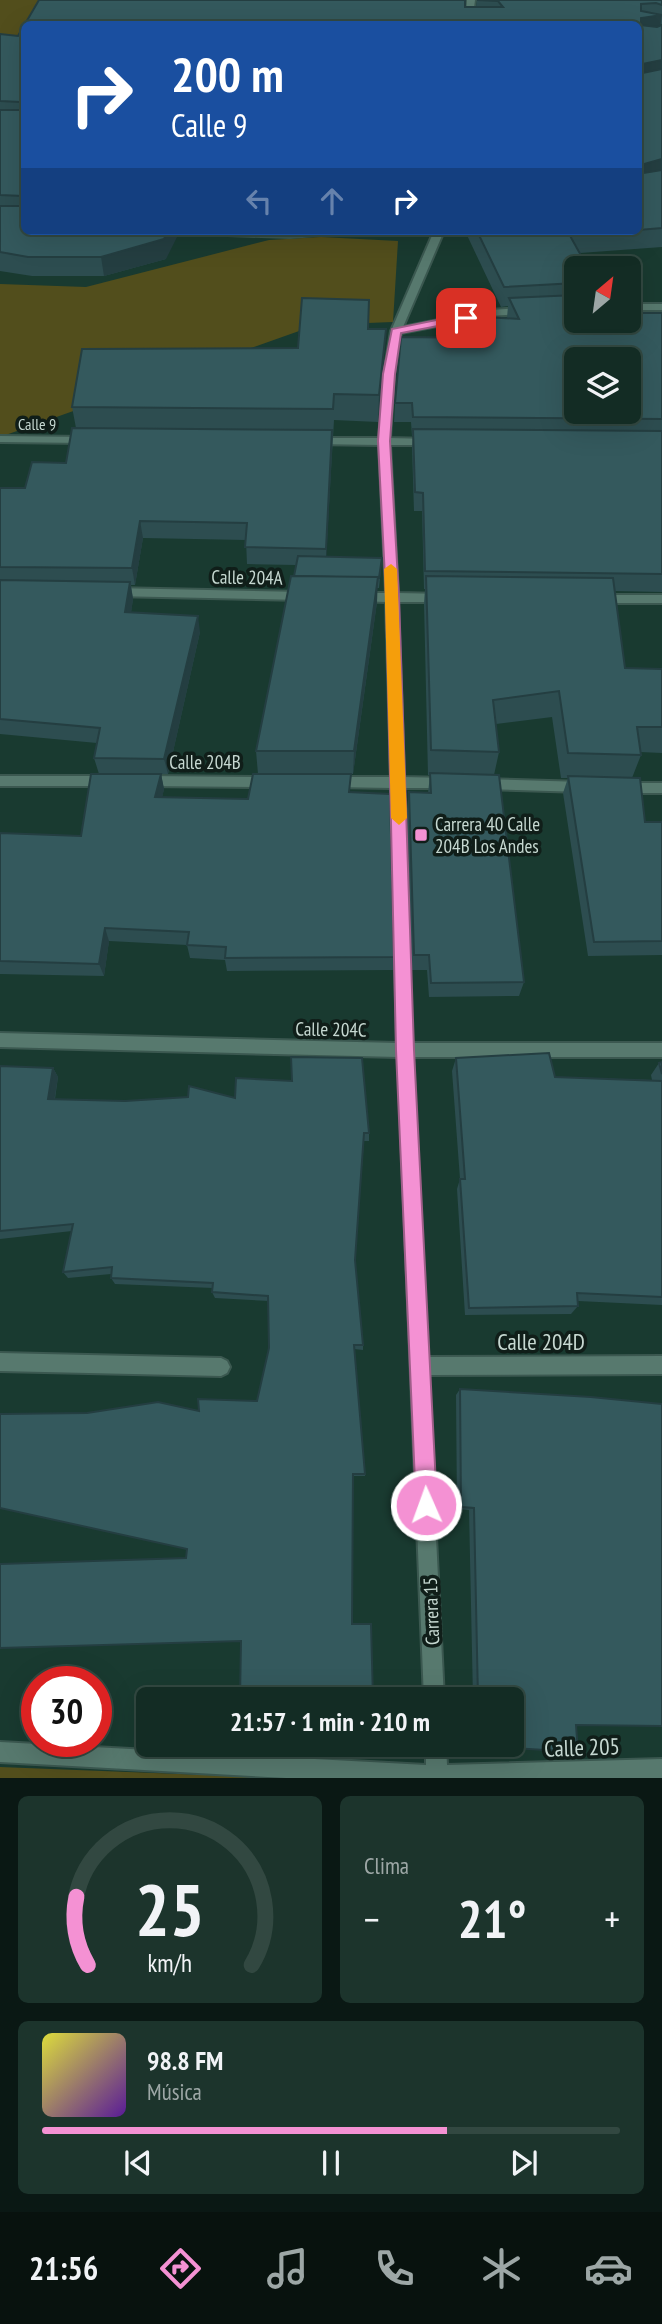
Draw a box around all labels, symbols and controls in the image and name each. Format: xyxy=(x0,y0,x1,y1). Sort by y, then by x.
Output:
text: 200 m xyxy=(171,42,284,106)
icon: right xyxy=(56,49,147,140)
text: Calle 9 xyxy=(171,104,247,146)
icon: left xyxy=(240,182,278,220)
icon: ahead xyxy=(313,182,351,220)
icon: right xyxy=(386,182,424,220)
north arrow xyxy=(564,256,640,332)
map controls xyxy=(564,256,641,424)
pin xyxy=(436,288,496,348)
icon: arrive xyxy=(447,299,485,337)
button: layers xyxy=(564,347,641,424)
street label: Calle 9 xyxy=(18,414,56,434)
street label: Calle 204A xyxy=(211,564,283,590)
street label: Calle 204B xyxy=(169,750,241,774)
place label: Carrera 40 Calle 204B Los Andes xyxy=(435,812,540,858)
marker: Carrera 40 Calle 204B Los Andes xyxy=(413,827,429,843)
street label: Calle 204C xyxy=(295,1016,367,1042)
street label: Calle 204D xyxy=(497,1327,585,1356)
position arrow xyxy=(389,1468,463,1542)
street label: Carrera 15 xyxy=(418,1576,444,1646)
speed limit sign: 30 xyxy=(21,1666,112,1757)
text: 21:57 · 1 min · 210 m xyxy=(230,1705,430,1738)
street label: Calle 205 xyxy=(544,1731,620,1763)
text: Clima xyxy=(364,1851,409,1880)
text: 25 xyxy=(135,1862,205,1956)
text: 21° xyxy=(458,1885,526,1952)
text: − xyxy=(364,1894,380,1943)
text: + xyxy=(604,1894,620,1943)
text: km/h xyxy=(148,1947,192,1979)
text: 98.8 FM xyxy=(147,2044,223,2077)
text: Música xyxy=(147,2077,202,2106)
icon: previous xyxy=(119,2144,157,2182)
icon: pause xyxy=(312,2144,350,2182)
icon: next xyxy=(505,2144,543,2182)
icon: directions xyxy=(156,2244,205,2293)
icon: music xyxy=(263,2244,312,2293)
icon: phone xyxy=(370,2244,419,2293)
icon: climate xyxy=(477,2244,526,2293)
icon: car xyxy=(584,2244,633,2293)
text: 21:56 xyxy=(29,2247,98,2289)

